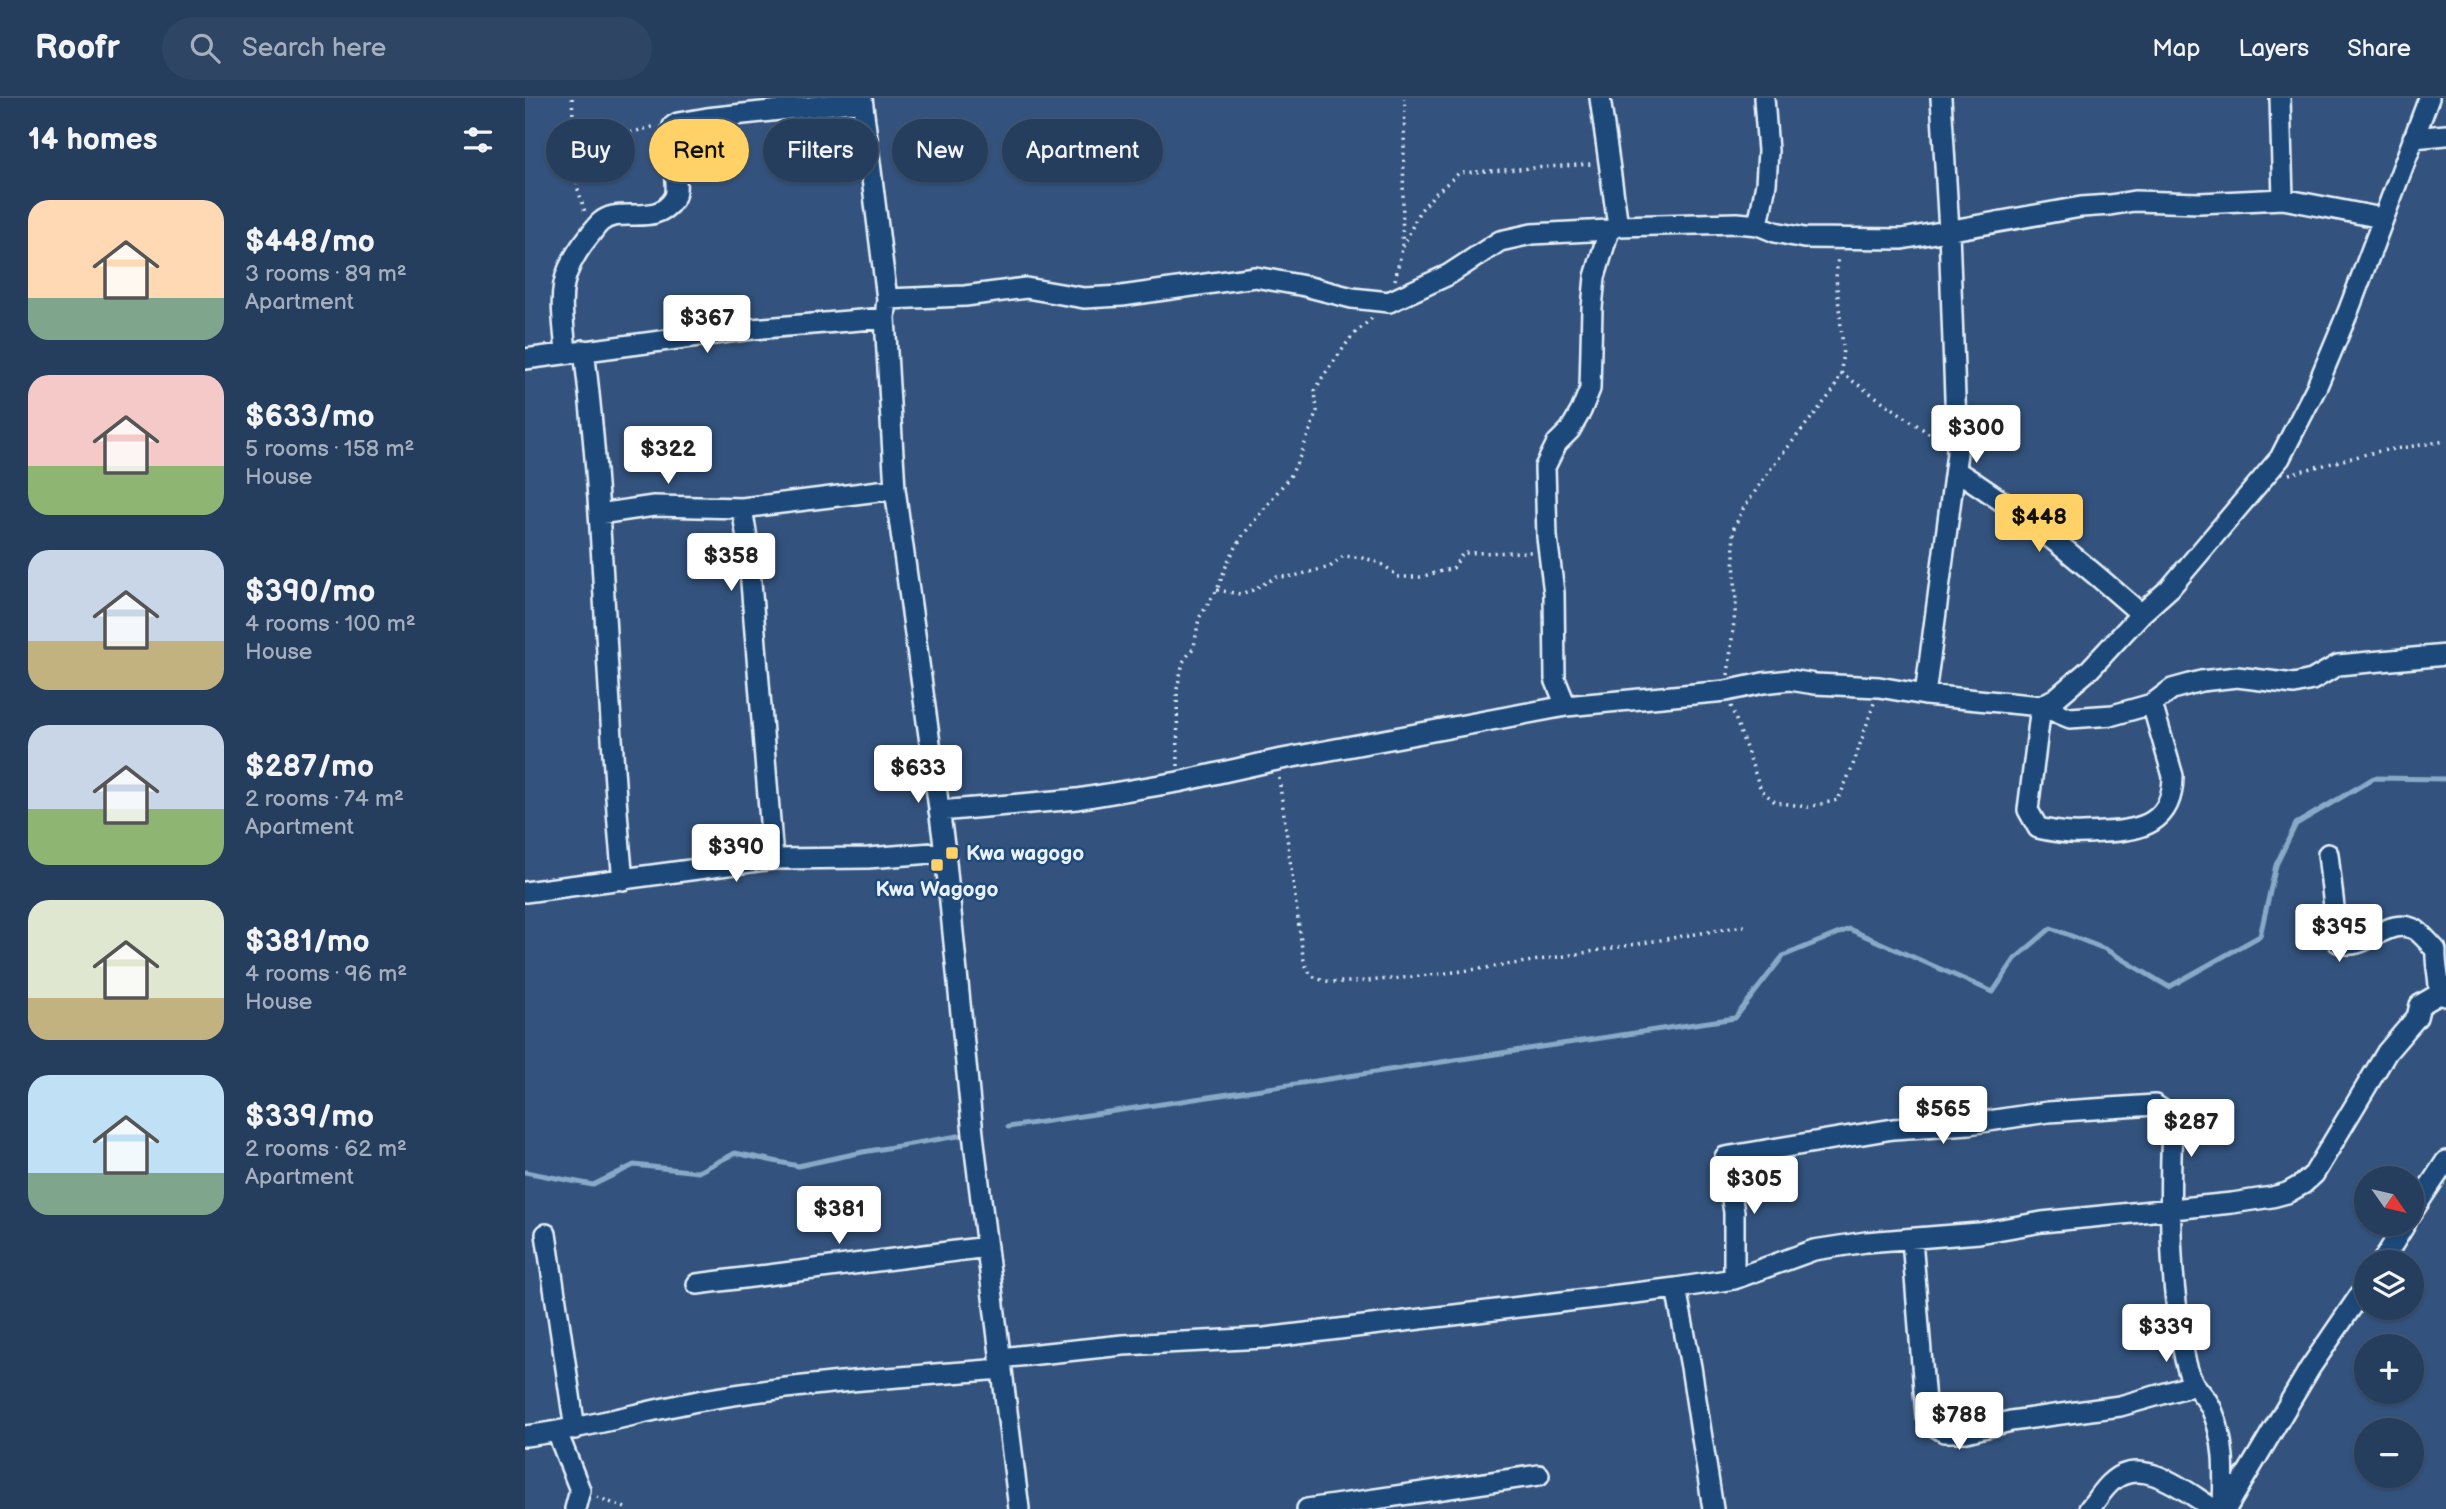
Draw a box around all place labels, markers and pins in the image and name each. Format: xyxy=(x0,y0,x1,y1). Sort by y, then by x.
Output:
pin: $367 xyxy=(666,296,748,355)
pin: $300 xyxy=(1935,406,2017,465)
pin: $322 xyxy=(627,426,709,486)
pin: $448 xyxy=(1998,494,2080,554)
pin: $358 xyxy=(690,533,772,593)
pin: $633 xyxy=(877,746,959,805)
pin: $390 xyxy=(695,824,777,884)
place label: Kwa wagogo xyxy=(966,841,1084,866)
marker: Kwa wagogo xyxy=(944,845,960,861)
marker: Kwa Wagogo xyxy=(929,857,945,873)
place label: Kwa Wagogo xyxy=(876,877,998,902)
pin: $395 xyxy=(2298,904,2380,964)
pin: $565 xyxy=(1902,1086,1984,1146)
pin: $287 xyxy=(2150,1100,2232,1159)
pin: $305 xyxy=(1713,1156,1795,1216)
pin: $381 xyxy=(798,1186,880,1246)
pin: $339 xyxy=(2125,1304,2207,1364)
pin: $788 xyxy=(1918,1392,2000,1452)

